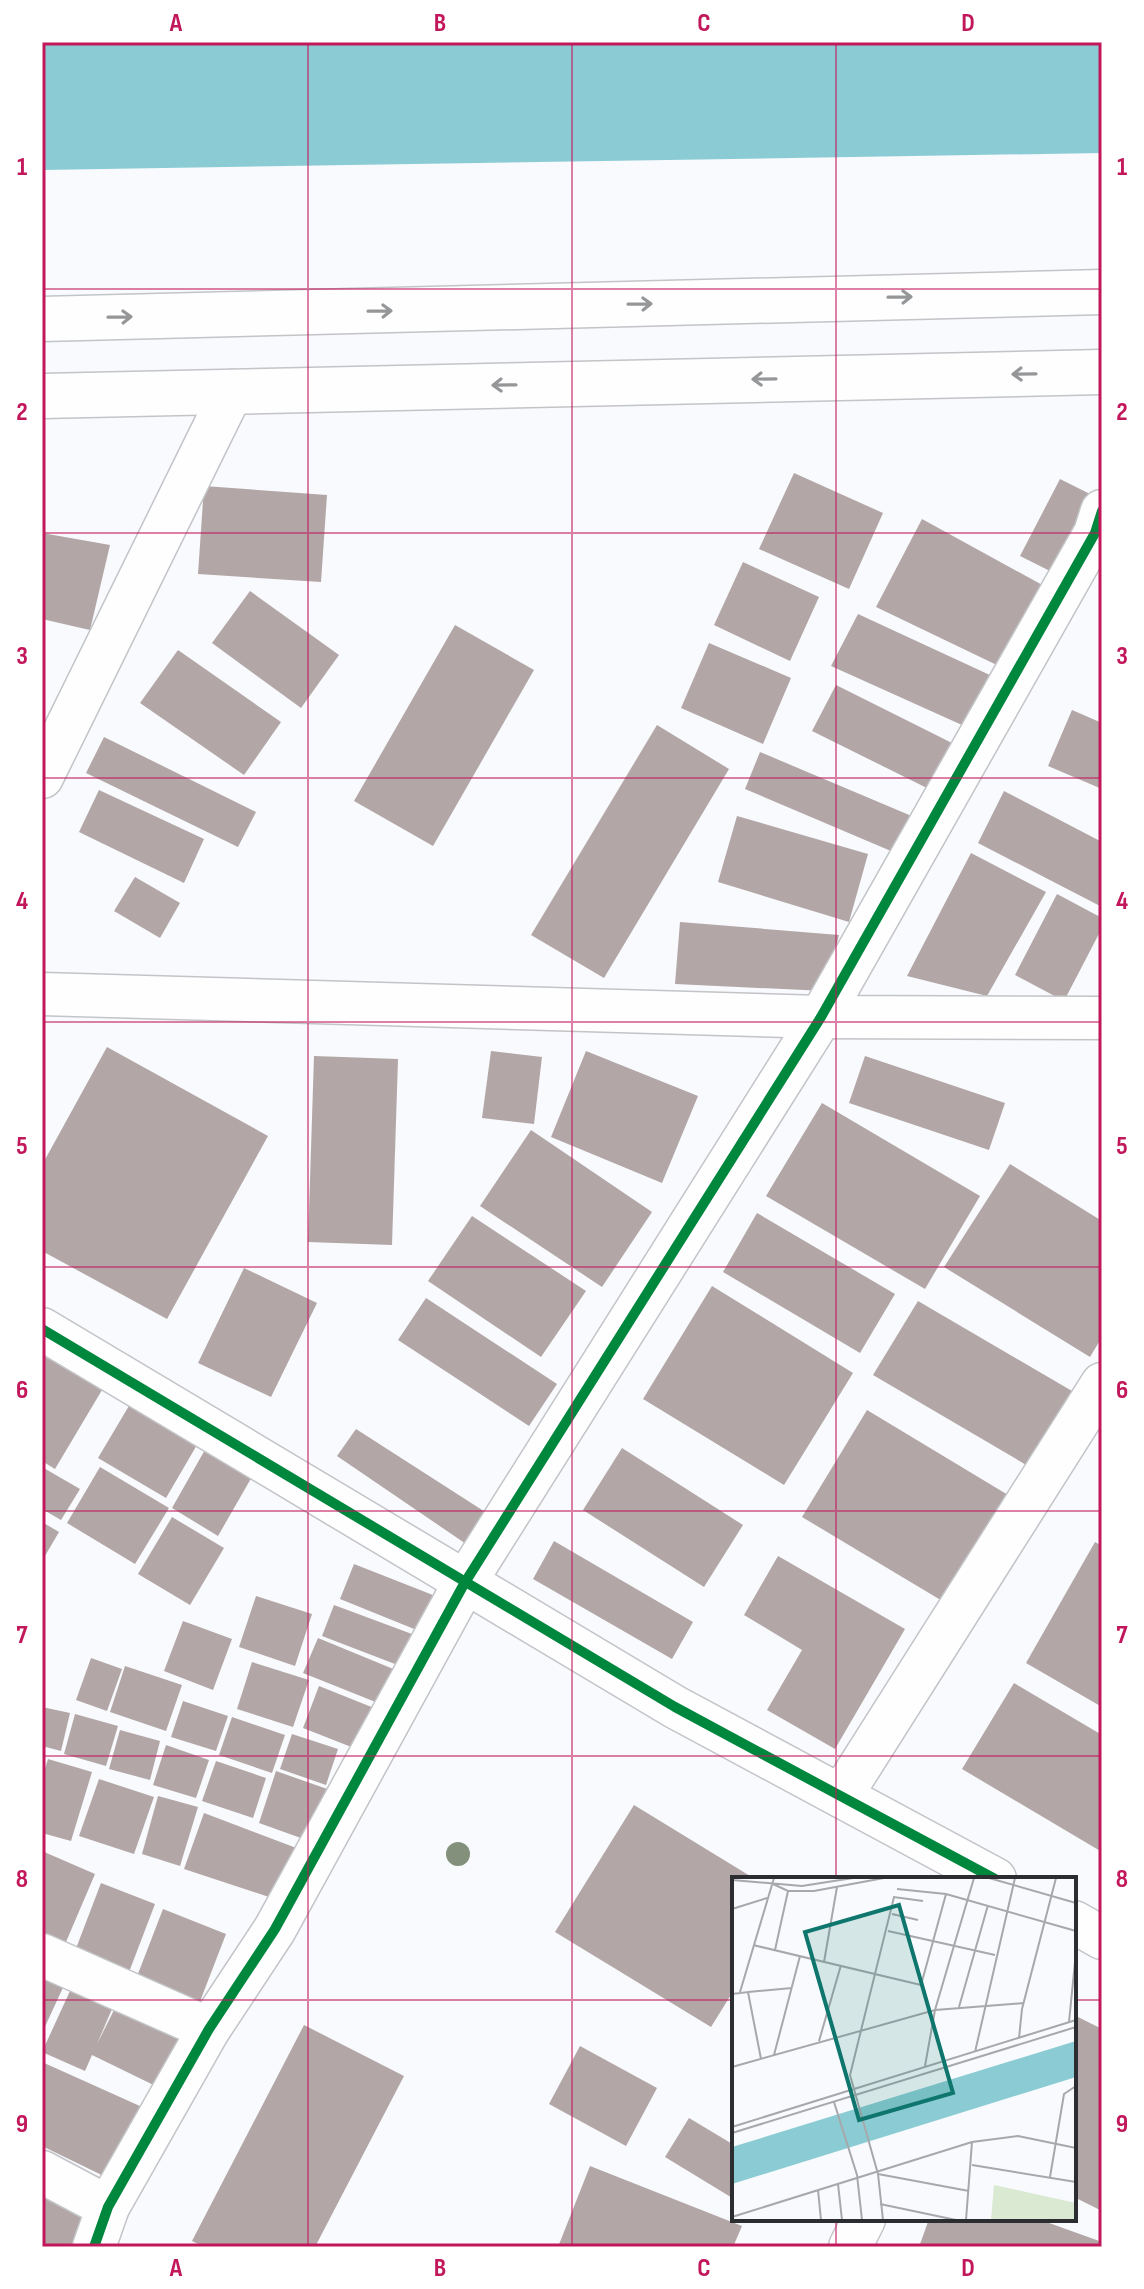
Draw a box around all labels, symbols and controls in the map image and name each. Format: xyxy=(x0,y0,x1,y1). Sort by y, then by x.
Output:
text: A xyxy=(169,8,183,39)
text: B xyxy=(434,8,446,39)
text: C xyxy=(697,8,711,39)
text: D xyxy=(961,8,975,39)
text: 1 xyxy=(17,152,27,183)
text: 1 xyxy=(1117,152,1127,183)
one-way arrow xyxy=(886,290,913,305)
one-way arrow xyxy=(626,297,653,312)
one-way arrow xyxy=(366,303,393,319)
one-way arrow xyxy=(106,310,133,325)
one-way arrow xyxy=(1011,366,1038,382)
one-way arrow xyxy=(751,372,778,387)
one-way arrow xyxy=(491,377,518,393)
text: 2 xyxy=(16,397,28,428)
text: 2 xyxy=(1116,397,1128,428)
text: 3 xyxy=(16,641,28,672)
text: 3 xyxy=(1116,641,1128,672)
text: 4 xyxy=(16,886,28,917)
text: 4 xyxy=(1116,886,1128,917)
text: 5 xyxy=(16,1131,28,1162)
text: 5 xyxy=(1116,1131,1128,1162)
text: 6 xyxy=(16,1375,28,1406)
text: 6 xyxy=(1116,1375,1128,1406)
text: 7 xyxy=(16,1620,28,1651)
text: 7 xyxy=(1116,1620,1128,1651)
text: 8 xyxy=(16,1864,28,1895)
text: 8 xyxy=(1116,1864,1128,1895)
inset map xyxy=(732,1877,1076,2221)
text: 9 xyxy=(16,2109,28,2140)
text: 9 xyxy=(1116,2109,1128,2140)
text: A xyxy=(169,2253,183,2284)
text: B xyxy=(434,2253,446,2284)
text: C xyxy=(697,2253,711,2284)
text: D xyxy=(961,2253,975,2284)

